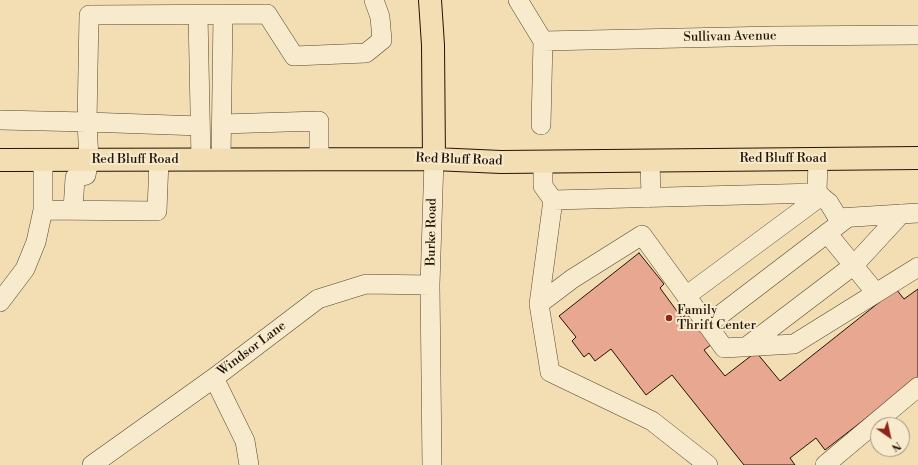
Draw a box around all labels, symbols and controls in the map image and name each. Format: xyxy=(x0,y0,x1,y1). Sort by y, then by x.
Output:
street label: Sullivan Avenue xyxy=(683,28,777,46)
street label: Red Bluff Road xyxy=(415,151,503,169)
street label: Red Bluff Road xyxy=(739,151,827,167)
street label: Red Bluff Road xyxy=(91,152,179,168)
street label: Burke Road xyxy=(424,198,440,266)
place label: Family Thrift Center xyxy=(677,303,756,334)
marker: Family Thrift Center xyxy=(664,313,674,323)
street label: Windsor Lane xyxy=(215,318,289,380)
north arrow xyxy=(870,417,910,457)
text: N xyxy=(889,438,904,454)

